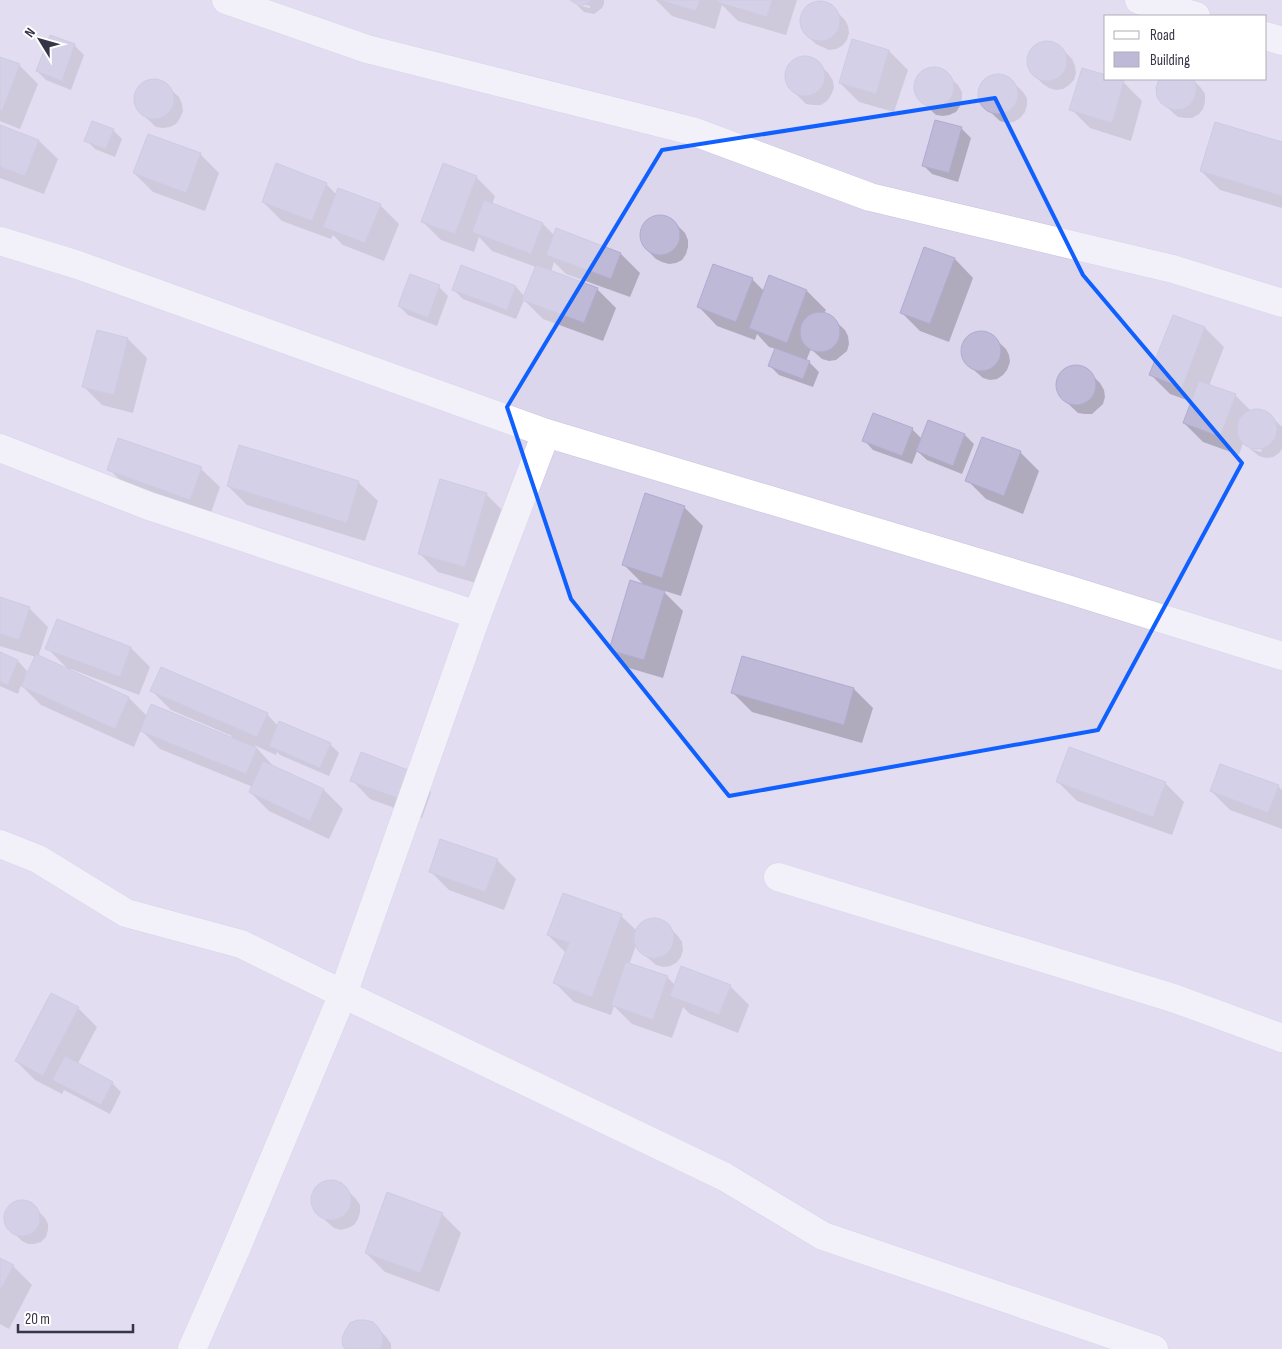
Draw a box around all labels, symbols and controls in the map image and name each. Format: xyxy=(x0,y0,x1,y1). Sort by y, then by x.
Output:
north arrow xyxy=(15,15,65,65)
legend xyxy=(1104,15,1267,80)
text: N xyxy=(21,24,39,41)
text: Road xyxy=(1150,26,1175,45)
text: Building xyxy=(1150,51,1190,70)
scale bar xyxy=(18,1302,132,1334)
text: 20 m xyxy=(25,1310,50,1329)

